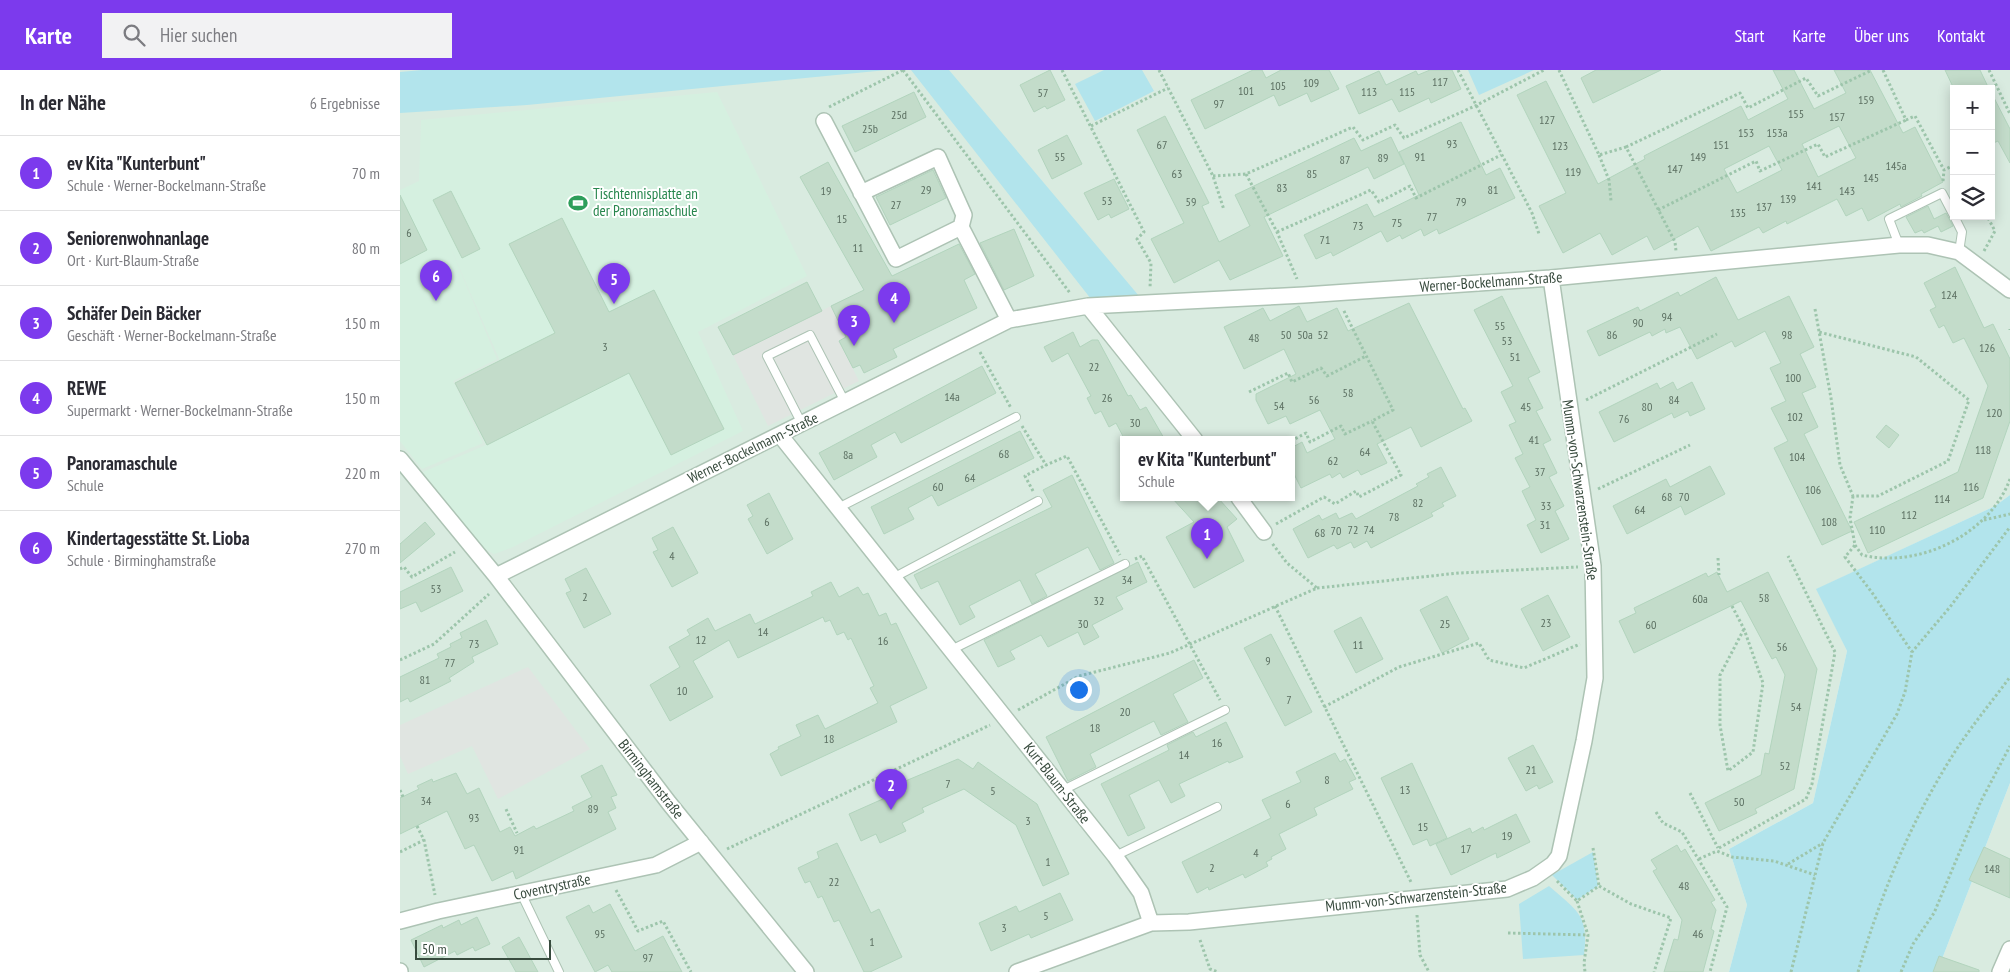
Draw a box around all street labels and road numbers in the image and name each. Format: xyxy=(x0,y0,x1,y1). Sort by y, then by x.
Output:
street label: Werner-Bockelmann-Straße xyxy=(1419,267,1563,296)
street label: Mumm-von-Schwarzenstein-Straße xyxy=(1558,398,1603,581)
street label: Werner-Bockelmann-Straße xyxy=(684,408,821,487)
street label: Birminghamstraße xyxy=(614,735,688,822)
street label: Kurt-Blaum-Straße xyxy=(1020,738,1095,827)
street label: Coventrystraße xyxy=(512,869,592,904)
street label: Mumm-von-Schwarzenstein-Straße xyxy=(1324,878,1508,915)

